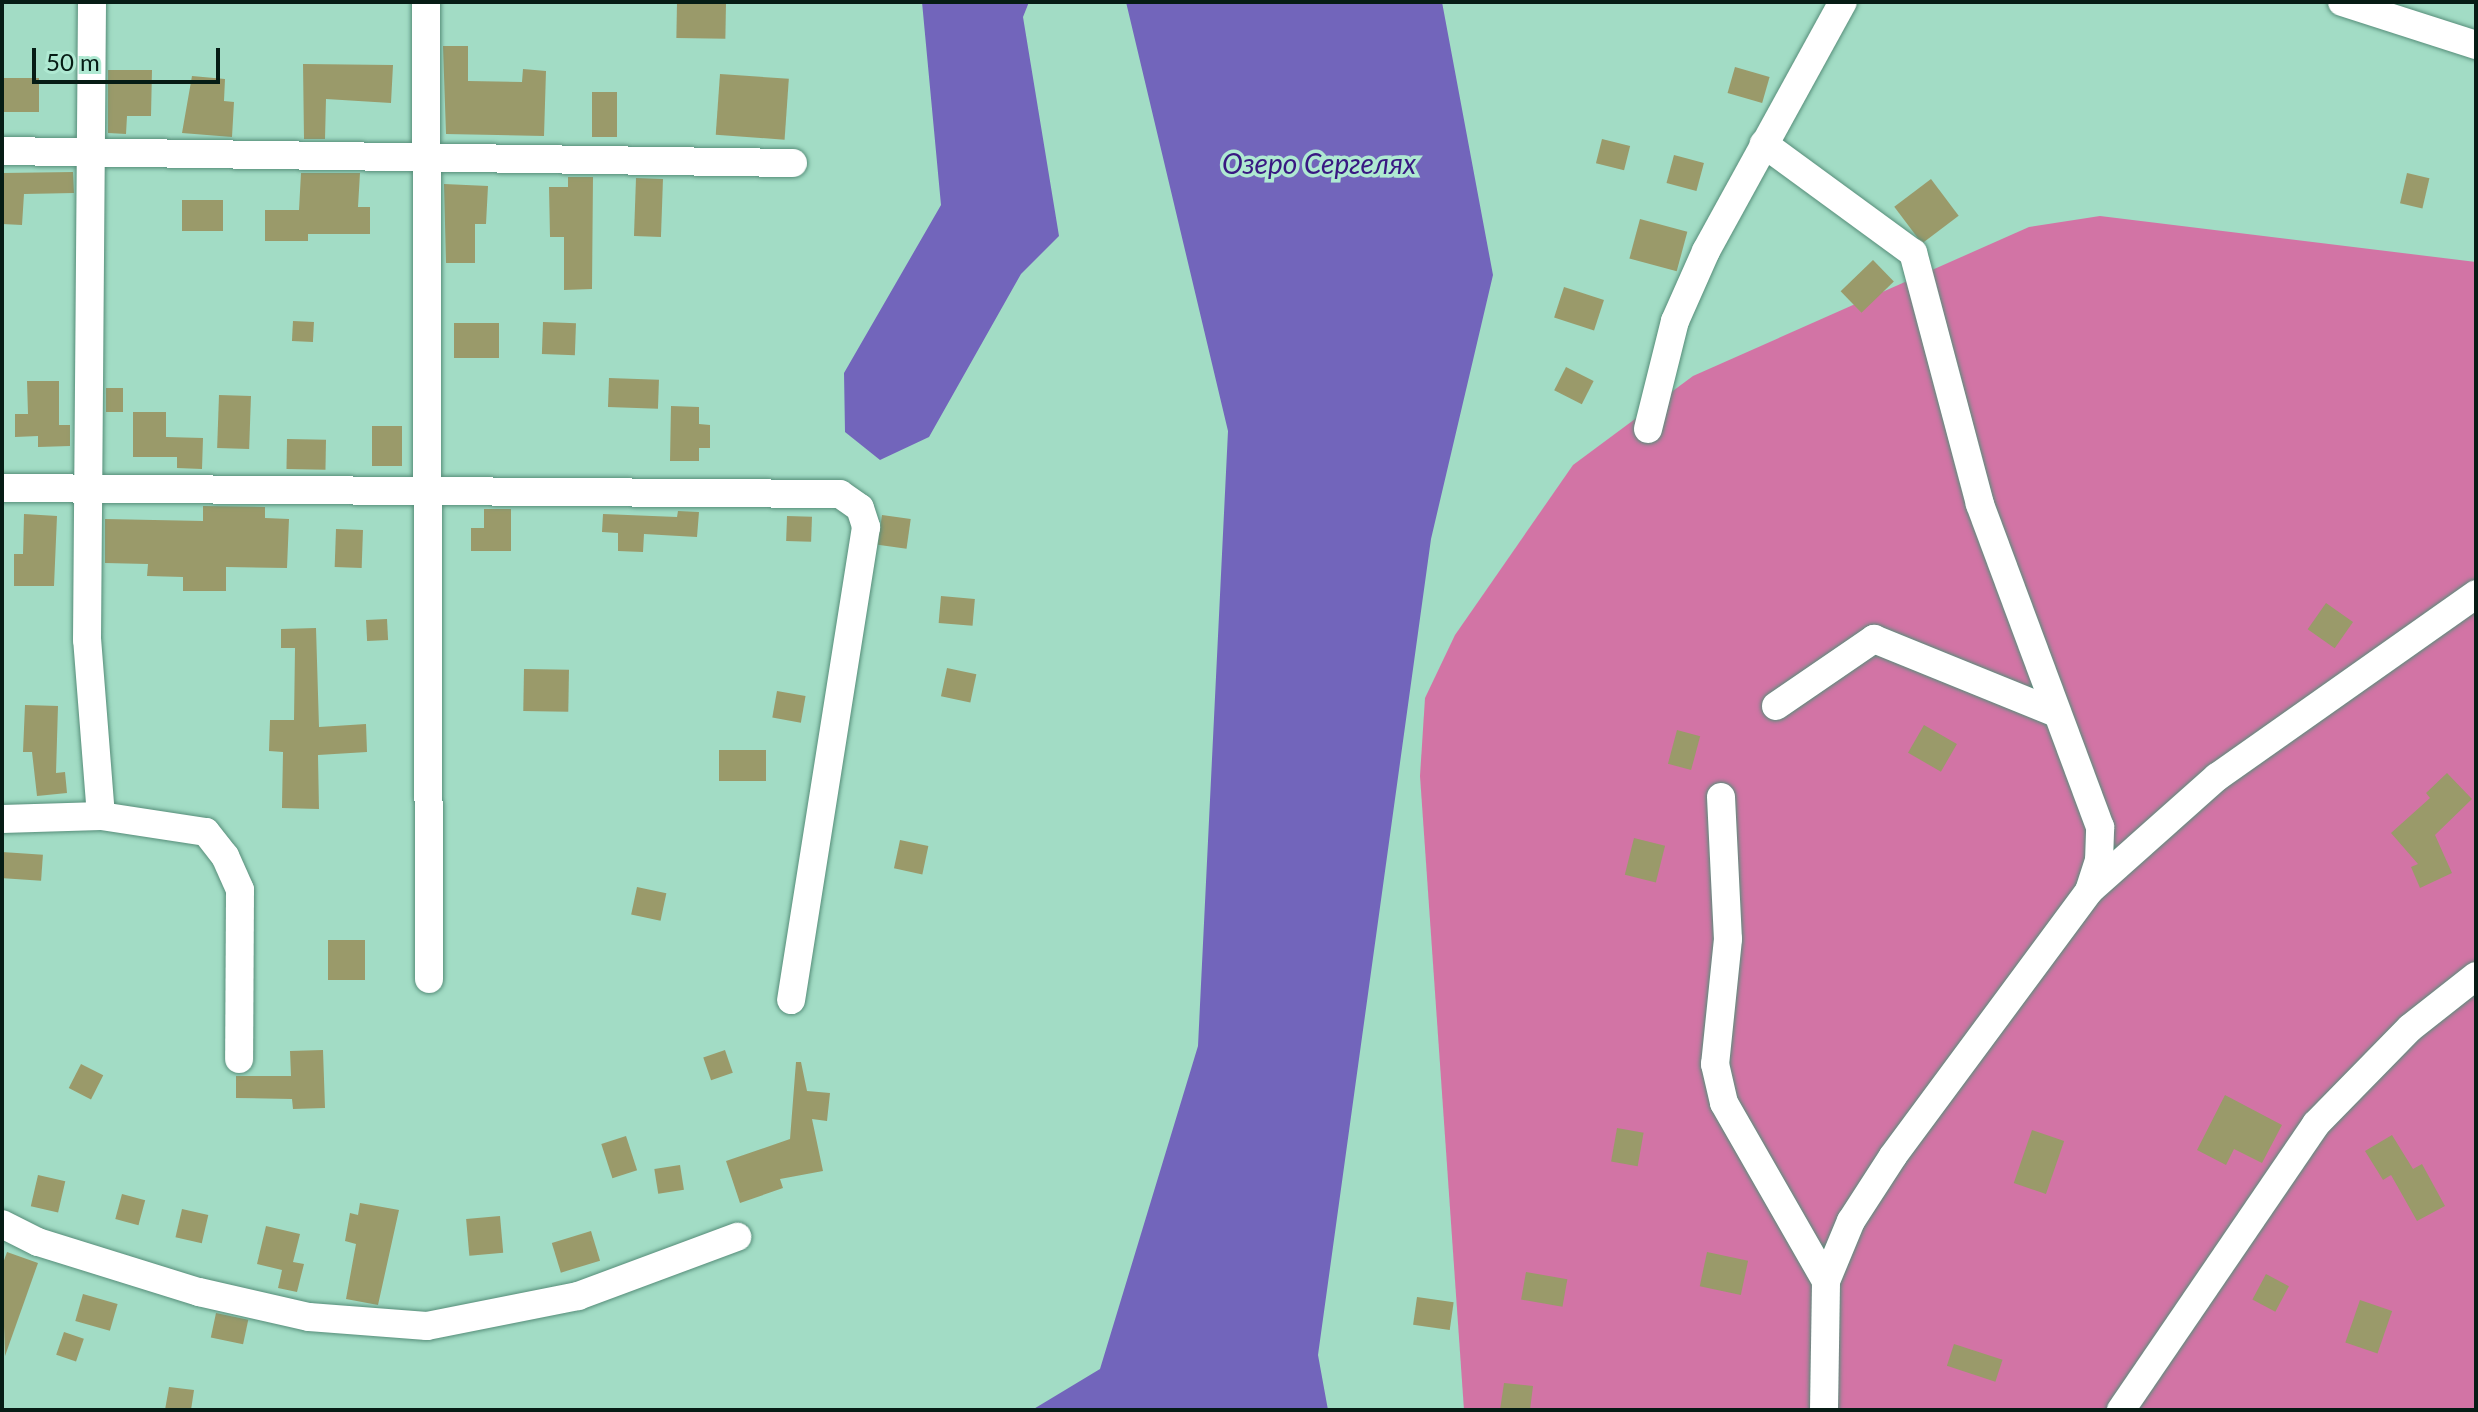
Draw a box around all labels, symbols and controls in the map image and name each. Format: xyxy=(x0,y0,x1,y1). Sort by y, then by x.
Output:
scale bar xyxy=(36,32,224,82)
text: 50 m xyxy=(46,47,100,76)
water label: Озеро Сергелях xyxy=(1222,146,1416,180)

